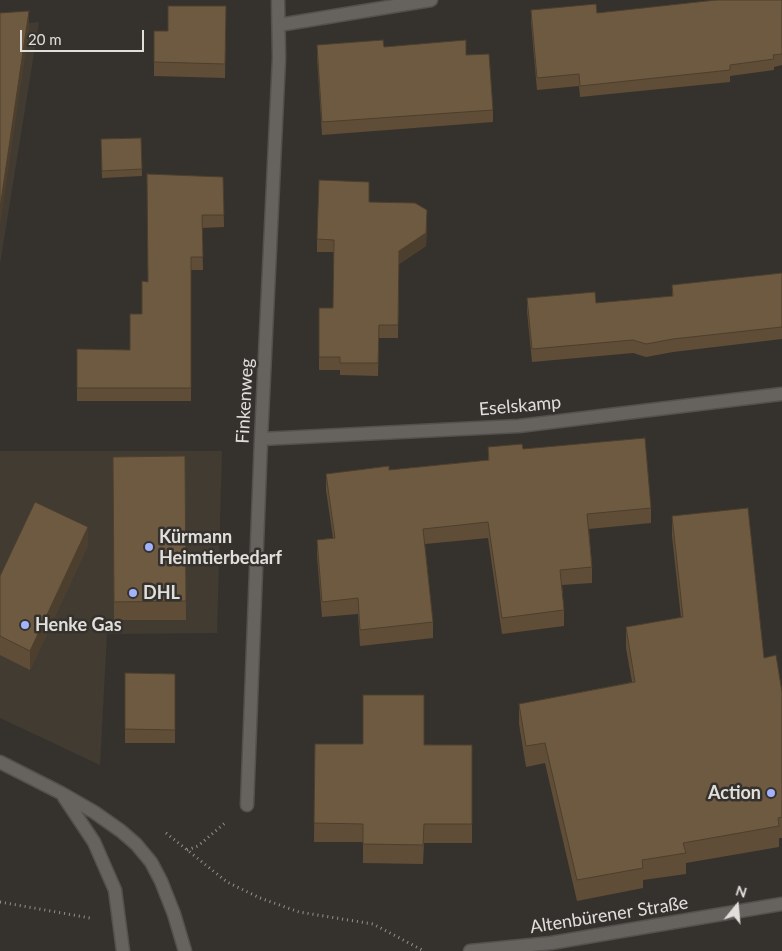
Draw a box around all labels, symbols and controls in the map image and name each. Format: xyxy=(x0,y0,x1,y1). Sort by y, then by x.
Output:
scale bar xyxy=(22,20,146,52)
text: 20 m xyxy=(28,30,62,48)
street label: Finkenweg xyxy=(232,358,258,444)
street label: Eselskamp xyxy=(478,392,562,420)
place label: Kürmann Heimtierbedarf xyxy=(159,526,282,568)
marker: Kürmann Heimtierbedarf xyxy=(143,541,155,553)
place label: DHL xyxy=(143,582,180,604)
marker: DHL xyxy=(127,587,139,599)
place label: Henke Gas xyxy=(35,614,122,636)
marker: Henke Gas xyxy=(19,619,31,631)
place label: Action xyxy=(708,782,761,804)
marker: Action xyxy=(765,787,777,799)
north arrow xyxy=(712,881,762,931)
text: N xyxy=(734,881,749,901)
street label: Altenbürener Straße xyxy=(528,892,690,938)

